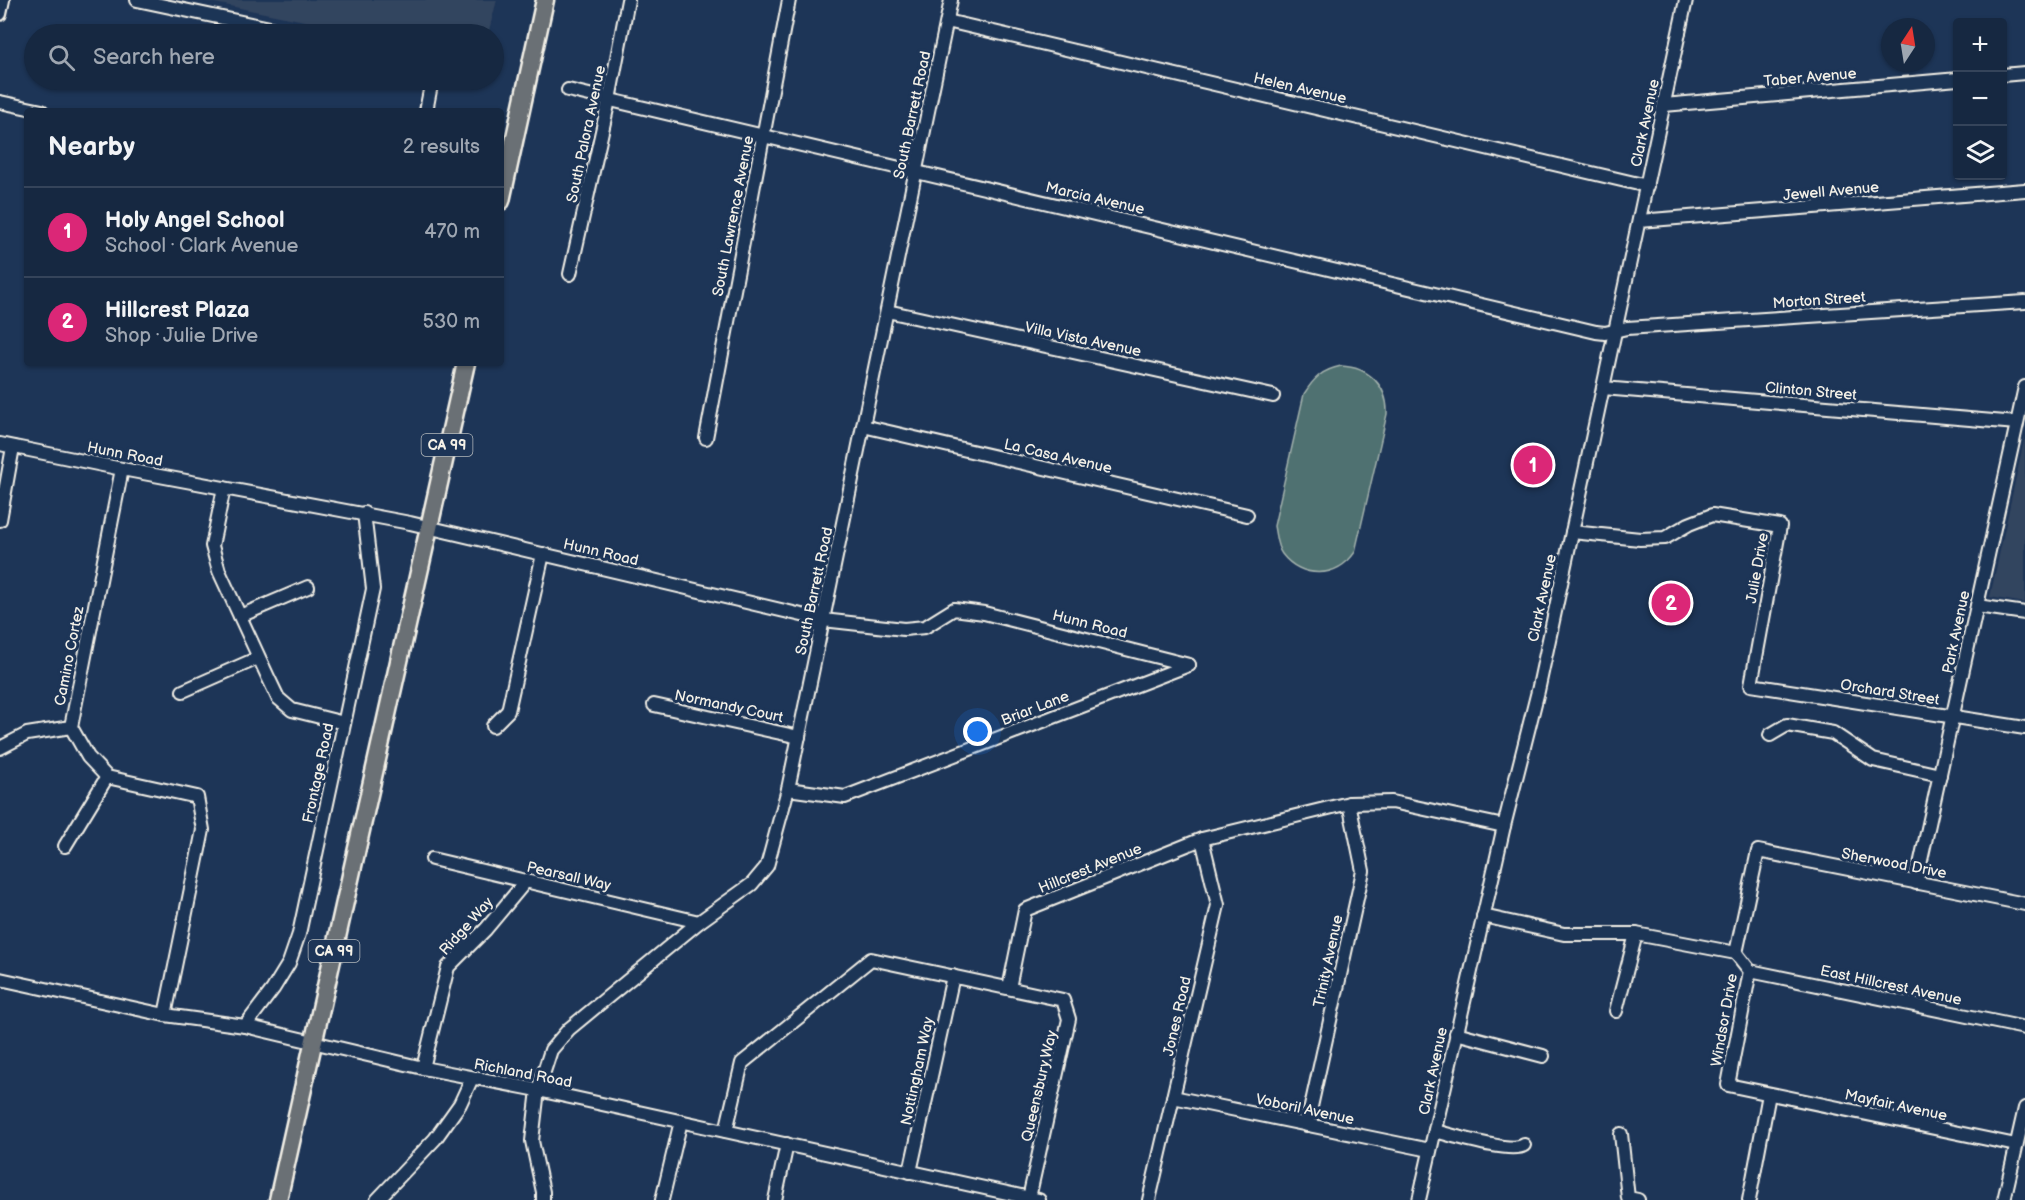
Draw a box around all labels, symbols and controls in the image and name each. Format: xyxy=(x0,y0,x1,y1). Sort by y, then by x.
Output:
north arrow xyxy=(1881,18,1935,72)
map controls xyxy=(1953,18,2007,180)
button: + xyxy=(1953,18,2007,72)
search box xyxy=(24,24,504,90)
icon: search xyxy=(45,41,78,74)
text: Search here xyxy=(93,44,215,71)
street label: South Barrett Road xyxy=(890,49,935,181)
street label: South Palora Avenue xyxy=(563,64,610,204)
street label: Taber Avenue xyxy=(1763,64,1857,91)
street label: Helen Avenue xyxy=(1252,69,1348,108)
button: − xyxy=(1953,72,2007,126)
street label: Clark Avenue xyxy=(1627,77,1664,169)
button: layers xyxy=(1953,126,2007,180)
text: Nearby xyxy=(48,132,135,163)
street label: South Lawrence Avenue xyxy=(709,134,758,298)
text: 2 results xyxy=(403,135,480,159)
street label: Marcia Avenue xyxy=(1044,178,1146,219)
street label: Jewell Avenue xyxy=(1782,178,1880,205)
text: Holy Angel School xyxy=(105,207,285,234)
text: 1 xyxy=(63,220,72,244)
text: 470 m xyxy=(424,220,480,244)
text: School · Clark Avenue xyxy=(105,234,298,258)
street label: Morton Street xyxy=(1772,288,1867,313)
text: Hillcrest Plaza xyxy=(105,297,250,324)
text: 2 xyxy=(62,310,73,334)
text: 530 m xyxy=(423,310,480,334)
street label: Villa Vista Avenue xyxy=(1023,318,1143,361)
text: Shop · Julie Drive xyxy=(105,324,258,348)
street label: Clinton Street xyxy=(1764,378,1858,405)
road number: CA 99 xyxy=(422,434,472,456)
street label: La Casa Avenue xyxy=(1002,435,1114,478)
street label: Hunn Road xyxy=(86,438,164,471)
pin: 1 xyxy=(1514,442,1552,488)
street label: South Barrett Road xyxy=(792,525,837,657)
street label: Julie Drive xyxy=(1742,531,1773,605)
street label: Hunn Road xyxy=(561,535,640,570)
street label: Clark Avenue xyxy=(1524,552,1561,644)
pin: 2 xyxy=(1652,580,1690,626)
street label: Park Avenue xyxy=(1938,589,1975,675)
street label: Camino Cortez xyxy=(51,604,89,708)
street label: Hunn Road xyxy=(1050,606,1129,643)
street label: Orchard Street xyxy=(1839,675,1941,710)
street label: Normandy Court xyxy=(673,686,785,727)
street label: Briar Lane xyxy=(999,687,1072,730)
your location xyxy=(963,717,992,746)
street label: Frontage Road xyxy=(299,721,338,825)
street label: Hillcrest Avenue xyxy=(1036,839,1145,898)
street label: Sherwood Drive xyxy=(1840,844,1948,883)
street label: Pearsall Way xyxy=(525,858,613,895)
street label: Ridge Way xyxy=(435,893,498,959)
street label: Trinity Avenue xyxy=(1309,913,1348,1009)
road number: CA 99 xyxy=(308,940,360,962)
street label: East Hillcrest Avenue xyxy=(1819,961,1963,1010)
street label: Windsor Drive xyxy=(1707,972,1742,1068)
street label: Jones Road xyxy=(1159,974,1196,1058)
street label: Nottingham Way xyxy=(897,1015,938,1127)
street label: Clark Avenue xyxy=(1415,1025,1452,1117)
street label: Queensbury Way xyxy=(1017,1028,1062,1144)
street label: Richland Road xyxy=(472,1055,574,1092)
street label: Mayfair Avenue xyxy=(1843,1085,1949,1126)
street label: Voboril Avenue xyxy=(1254,1090,1356,1129)

